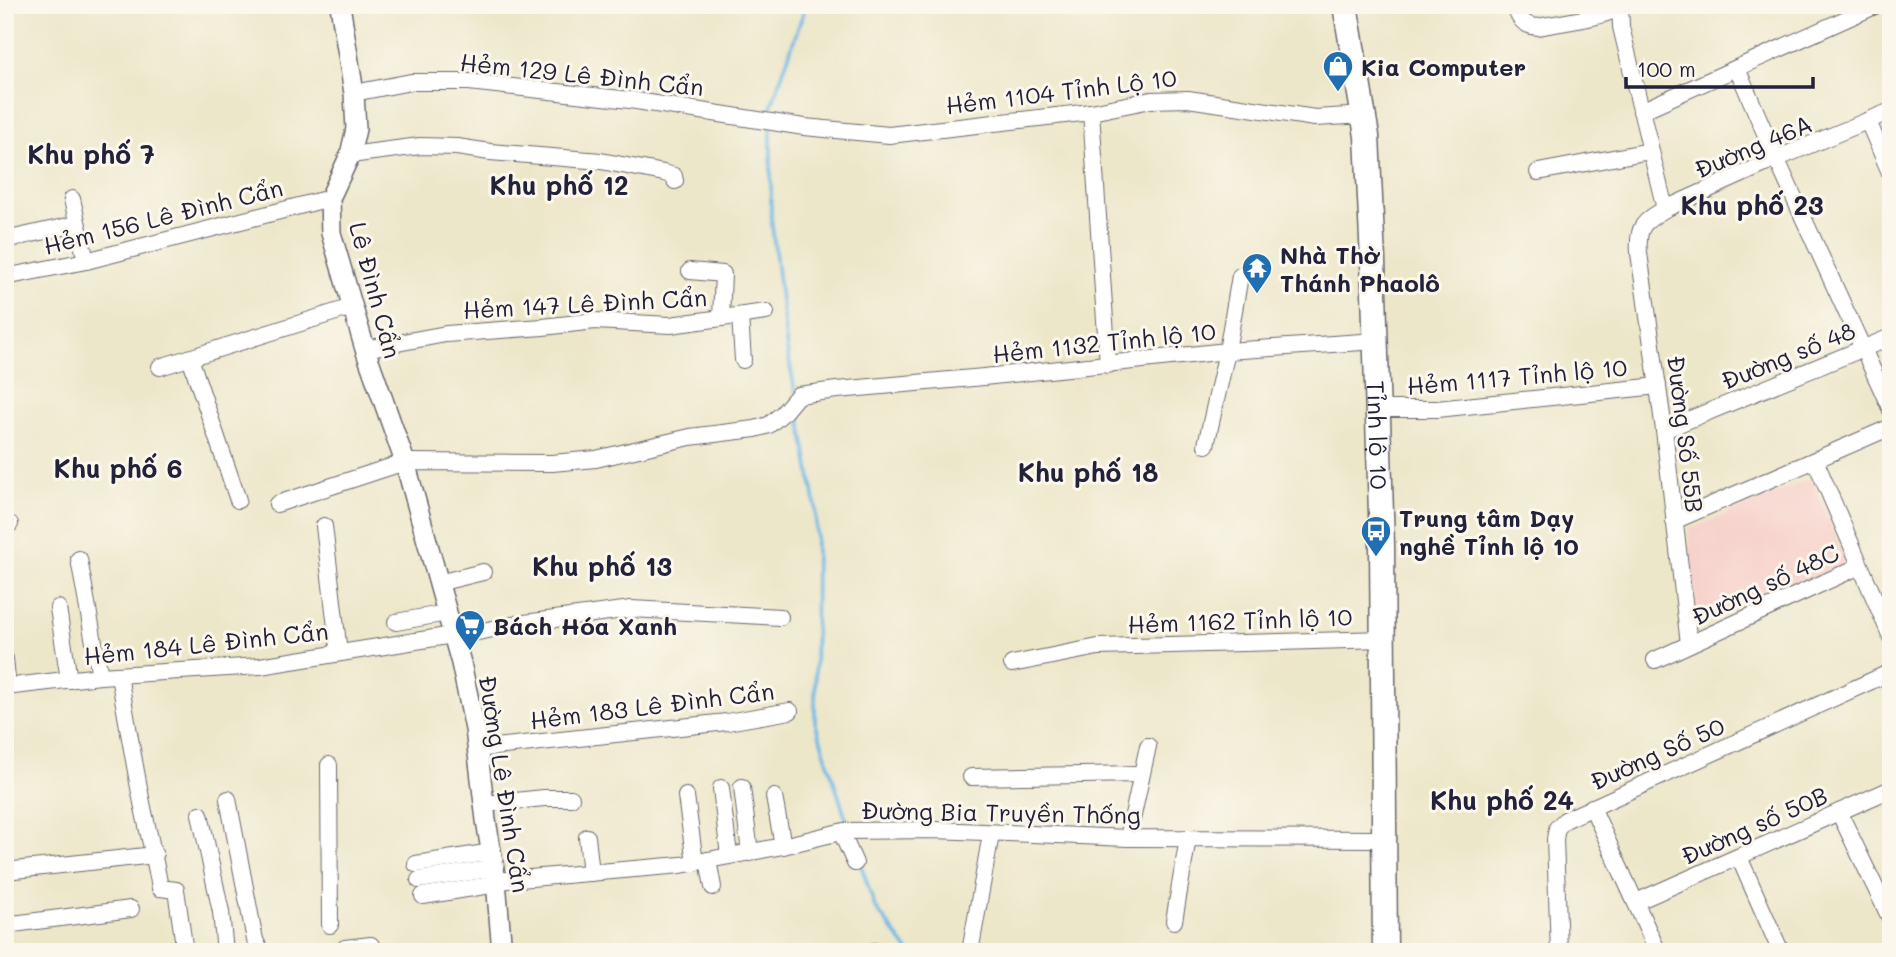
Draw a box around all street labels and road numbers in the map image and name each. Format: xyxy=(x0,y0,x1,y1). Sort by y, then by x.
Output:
street label: Hẻm 129 Lê Đình Cẩn xyxy=(459,46,705,102)
street label: Hẻm 1104 Tỉnh Lộ 10 xyxy=(944,61,1178,121)
street label: Đường 46A xyxy=(1690,107,1816,185)
street label: Hẻm 156 Lê Đình Cẩn xyxy=(40,171,286,261)
street label: Lê Đình Cẩn xyxy=(343,218,409,362)
street label: Hẻm 147 Lê Đình Cẩn xyxy=(462,281,708,325)
street label: Đường số 48 xyxy=(1716,314,1860,396)
street label: Hẻm 1132 Tỉnh lộ 10 xyxy=(991,315,1217,369)
street label: Hẻm 1117 Tỉnh lộ 10 xyxy=(1406,351,1629,401)
street label: Đường Số 55B xyxy=(1661,354,1711,514)
street label: Tỉnh lộ 10 xyxy=(1361,380,1396,490)
street label: Đường số 48C xyxy=(1686,536,1844,632)
street label: Hẻm 1162 Tỉnh lộ 10 xyxy=(1127,601,1353,639)
street label: Hẻm 184 Lê Đình Cẩn xyxy=(82,615,330,671)
street label: Đường Lê Đình Cẩn xyxy=(473,673,537,895)
street label: Hẻm 183 Lê Đình Cẩn xyxy=(528,675,776,735)
street label: Đường Số 50 xyxy=(1585,710,1729,796)
street label: Đường số 50B xyxy=(1676,779,1832,871)
street label: Đường Bia Truyền Thống xyxy=(861,794,1141,830)

